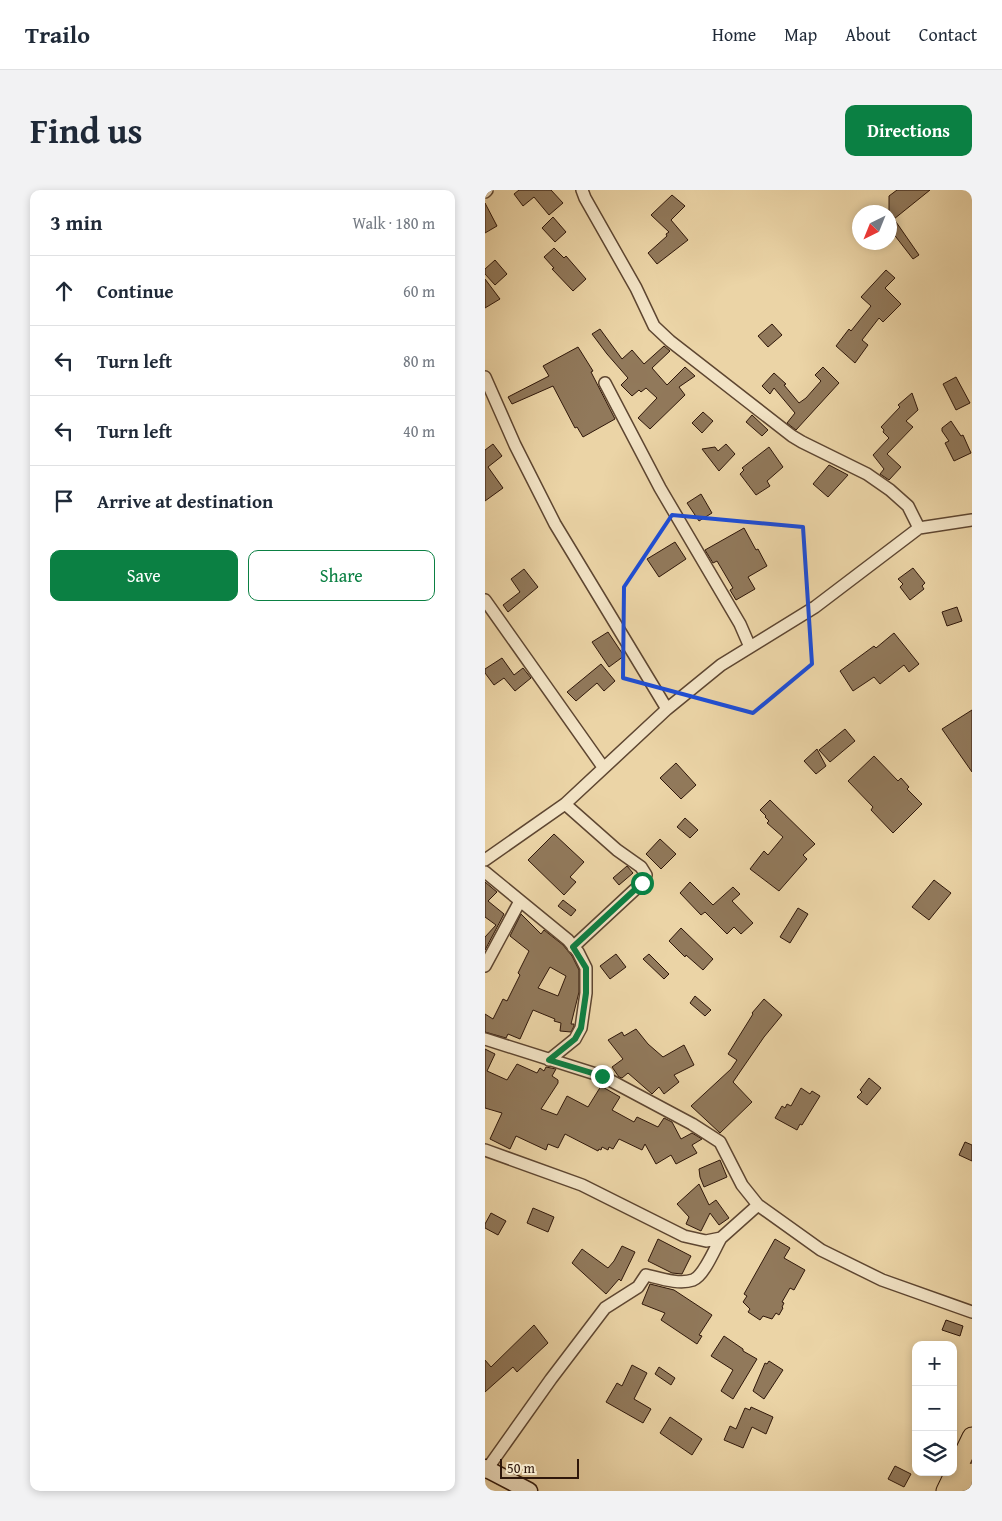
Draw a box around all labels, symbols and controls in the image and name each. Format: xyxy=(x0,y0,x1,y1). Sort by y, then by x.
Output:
text: Trailo xyxy=(25,17,90,52)
text: Home xyxy=(712,21,756,48)
text: Map xyxy=(784,21,817,48)
text: About xyxy=(845,21,891,48)
text: Contact xyxy=(919,21,977,48)
text: Find us xyxy=(30,105,143,156)
button: Directions xyxy=(845,105,972,156)
north arrow xyxy=(852,205,897,250)
text: 3 min xyxy=(50,207,102,238)
text: Walk · 180 m xyxy=(352,211,435,235)
icon: ahead xyxy=(50,277,78,305)
text: Continue xyxy=(97,277,174,305)
text: 60 m xyxy=(403,279,435,303)
icon: left xyxy=(50,347,78,375)
text: Turn left xyxy=(97,347,172,375)
text: 80 m xyxy=(403,349,435,373)
icon: left xyxy=(50,417,78,445)
text: Turn left xyxy=(97,417,172,445)
text: 40 m xyxy=(403,419,435,443)
icon: arrive xyxy=(50,487,78,515)
text: Arrive at destination xyxy=(97,487,273,515)
button: Save xyxy=(50,550,238,601)
button: Share xyxy=(248,550,435,601)
route start xyxy=(631,872,654,895)
route end xyxy=(591,1065,614,1088)
map controls xyxy=(912,1341,957,1476)
button: + xyxy=(912,1341,957,1386)
button: − xyxy=(912,1386,957,1431)
button: layers xyxy=(912,1431,957,1476)
scale bar xyxy=(500,1456,579,1479)
text: 50 m xyxy=(507,1458,535,1478)

